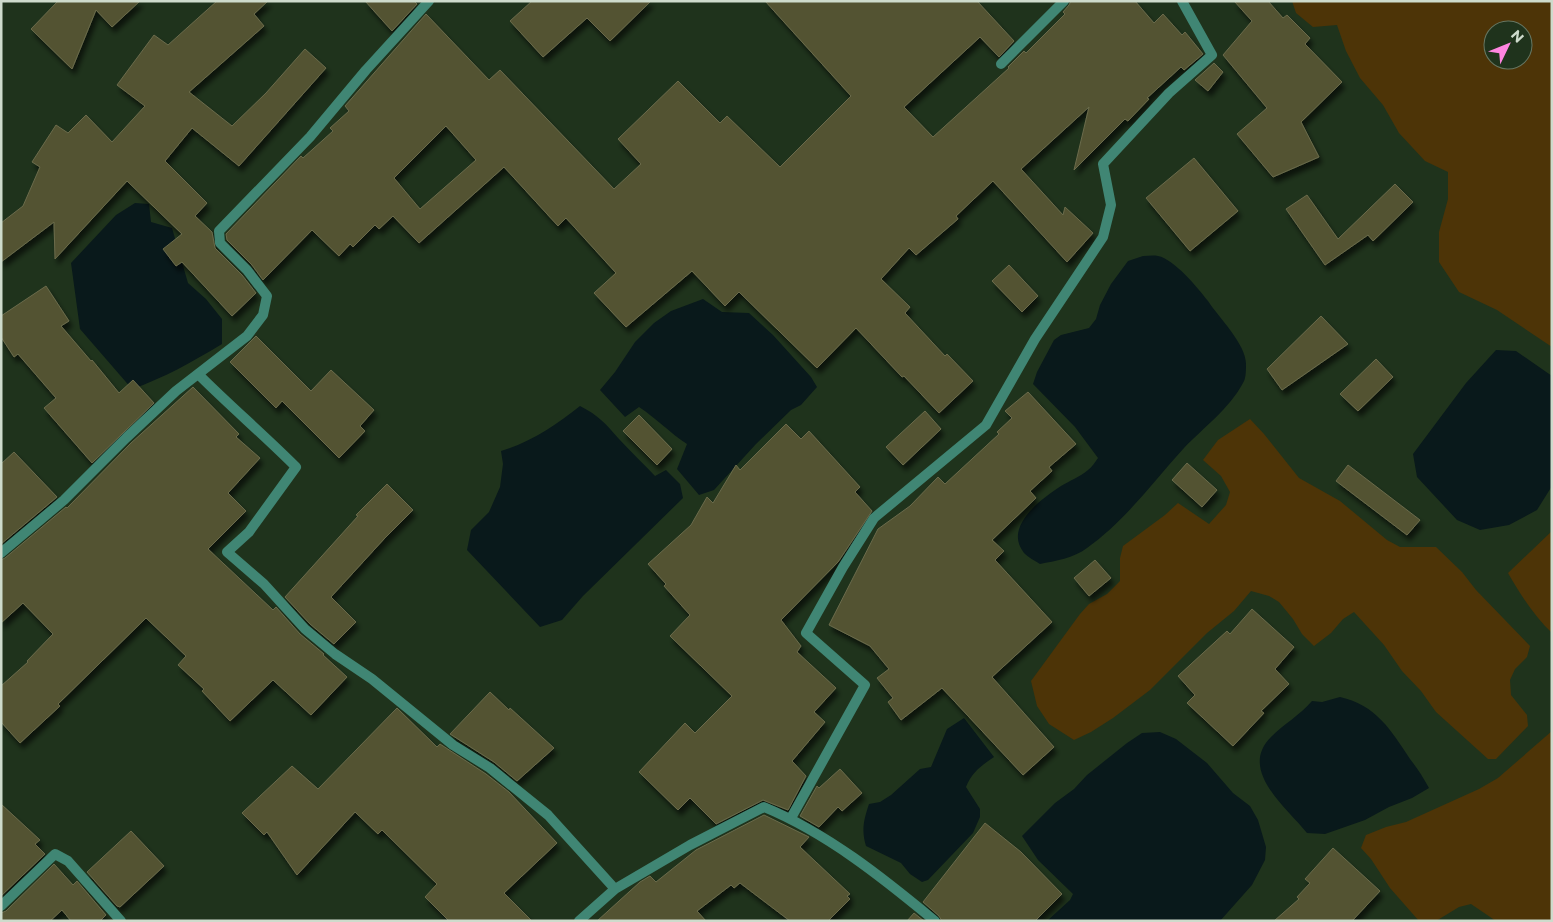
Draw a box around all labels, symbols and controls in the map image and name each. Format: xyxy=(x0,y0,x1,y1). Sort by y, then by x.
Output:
north arrow xyxy=(1483,20,1533,70)
text: N xyxy=(1507,26,1528,46)

